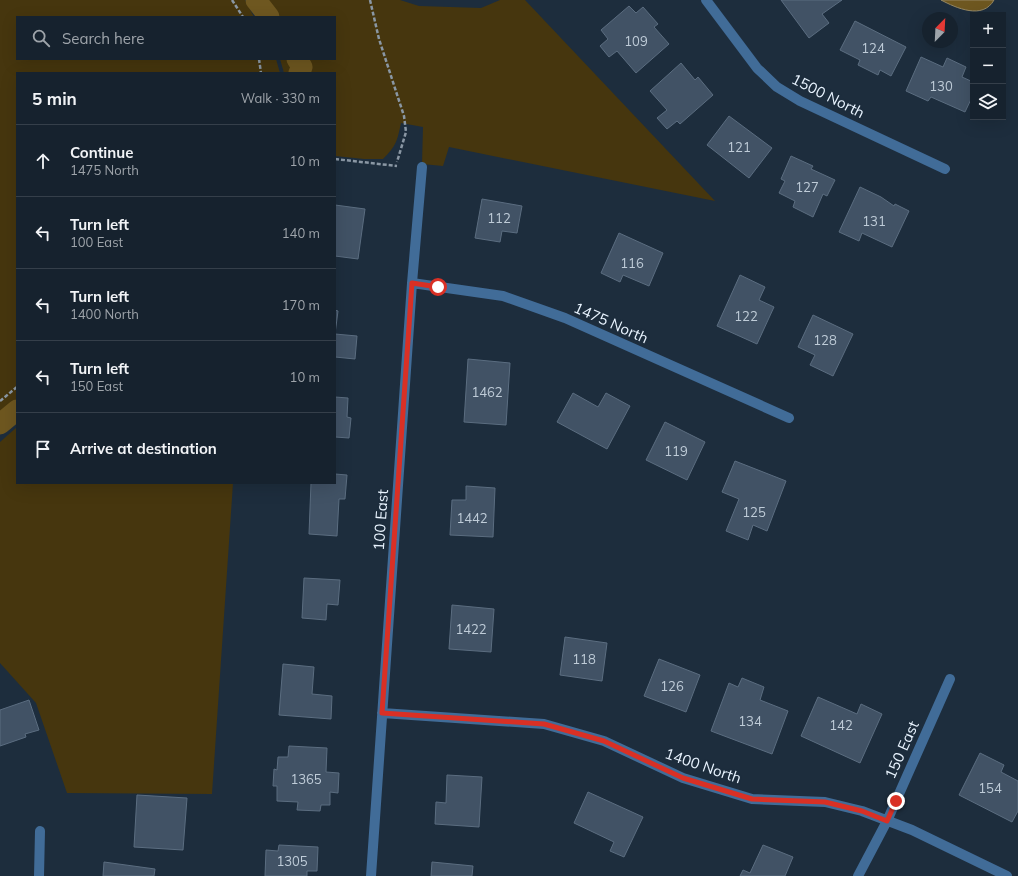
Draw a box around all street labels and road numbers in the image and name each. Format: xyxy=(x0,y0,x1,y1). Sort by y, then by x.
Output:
street label: 1500 North xyxy=(788,69,868,122)
street label: 1475 North xyxy=(571,298,651,347)
street label: 100 East xyxy=(369,489,392,551)
street label: 150 East xyxy=(880,718,923,782)
street label: 1400 North xyxy=(662,744,744,787)

